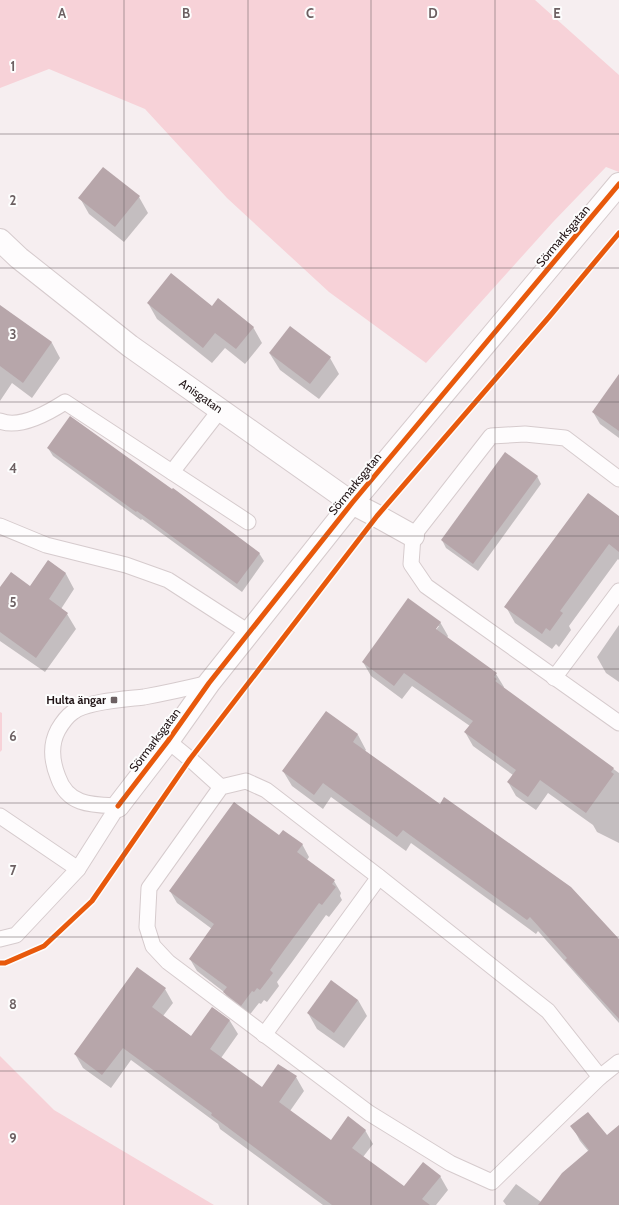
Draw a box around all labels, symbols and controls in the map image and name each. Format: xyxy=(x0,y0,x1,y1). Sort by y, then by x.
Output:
text: A xyxy=(58,5,67,21)
text: B xyxy=(182,5,190,21)
text: C xyxy=(306,5,314,21)
text: D xyxy=(428,5,438,21)
text: E xyxy=(553,5,561,21)
text: 1 xyxy=(11,58,15,74)
text: 2 xyxy=(10,192,17,208)
street label: Sörmarksgatan xyxy=(532,202,593,270)
text: 3 xyxy=(9,326,17,342)
street label: Anisgatan xyxy=(177,375,226,416)
street label: Sörmarksgatan xyxy=(325,449,385,518)
text: 4 xyxy=(9,460,17,476)
text: 5 xyxy=(10,594,17,610)
place label: Hulta ängar xyxy=(46,692,106,707)
marker: Hulta ängar xyxy=(109,695,119,705)
street label: Sörmarksgatan xyxy=(126,705,184,775)
text: 6 xyxy=(9,728,17,744)
text: 7 xyxy=(10,862,17,878)
text: 8 xyxy=(9,996,17,1012)
text: 9 xyxy=(9,1130,17,1146)

